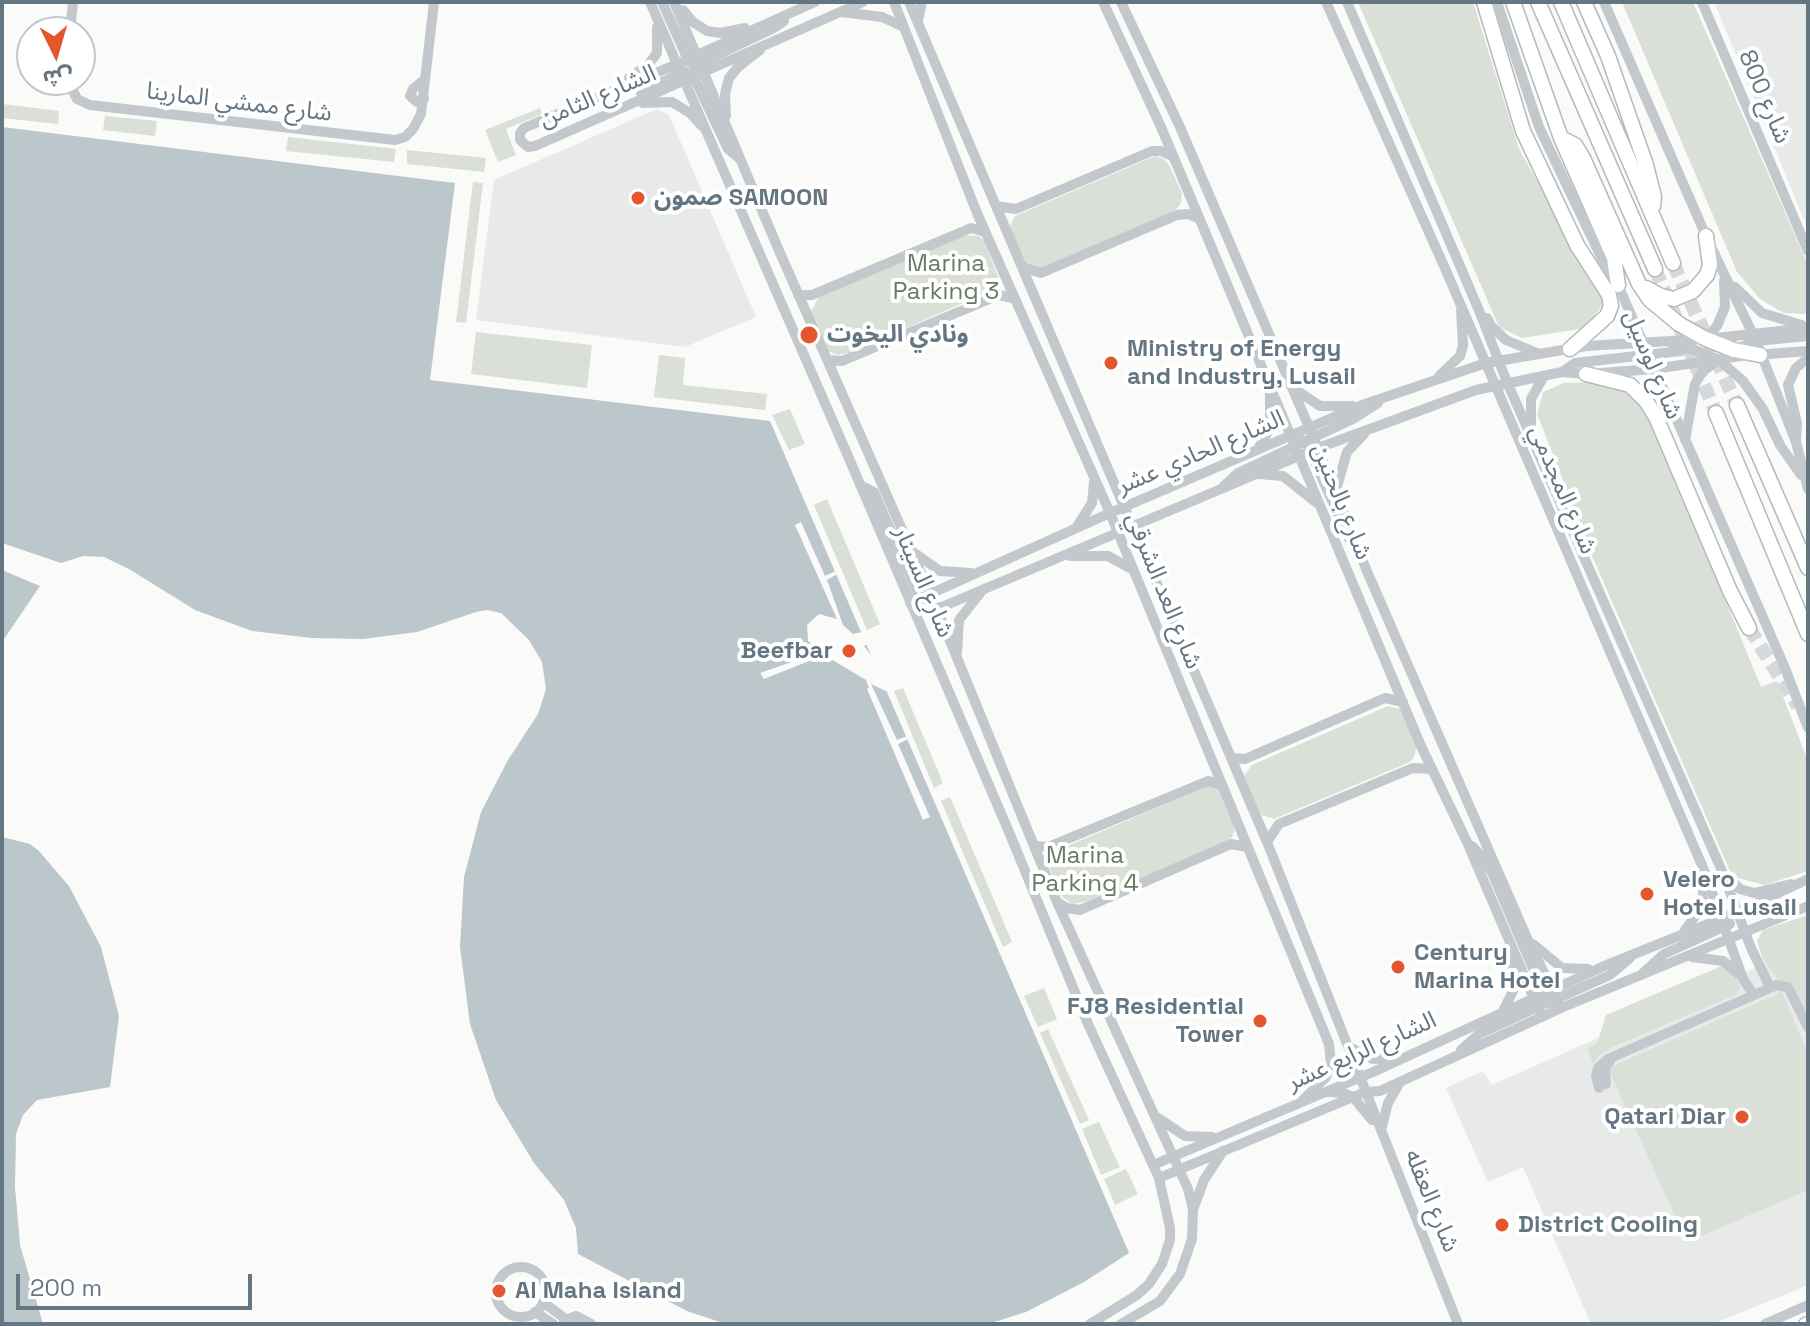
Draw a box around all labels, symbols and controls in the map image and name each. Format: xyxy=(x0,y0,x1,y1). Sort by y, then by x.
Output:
north arrow xyxy=(16,16,96,96)
street label: شارع 800 xyxy=(1731,46,1797,148)
street label: الشارع الثامن xyxy=(535,59,661,135)
text: ش xyxy=(42,63,74,93)
street label: شارع ممشي المارينا xyxy=(144,77,334,129)
place label: صمون SAMOON xyxy=(654,184,828,212)
marker: صمون SAMOON xyxy=(629,189,647,207)
park label: Marina Parking 3 xyxy=(893,250,999,306)
street label: شارع لوسيل xyxy=(1616,306,1688,424)
place label: ونادي اليخوت xyxy=(827,321,969,349)
marker: ونادي اليخوت xyxy=(798,324,820,346)
place label: Ministry of Energy and Industry, Lusail xyxy=(1127,335,1356,391)
marker: Ministry of Energy and Industry, Lusail xyxy=(1102,354,1120,372)
street label: الشارع الحادي عشر xyxy=(1113,405,1289,501)
street label: شارع المجدمي xyxy=(1522,421,1602,559)
street label: شارع بالحنين xyxy=(1305,440,1377,564)
street label: شارع العد الشرقي xyxy=(1119,509,1207,673)
street label: شارع السينار xyxy=(887,522,959,642)
place label: Beefbar xyxy=(741,637,833,665)
marker: Beefbar xyxy=(840,642,858,660)
park label: Marina Parking 4 xyxy=(1031,842,1139,898)
place label: Velero Hotel Lusail xyxy=(1663,866,1797,922)
marker: Velero Hotel Lusail xyxy=(1638,885,1656,903)
place label: Century Marina Hotel xyxy=(1414,939,1560,995)
marker: Century Marina Hotel xyxy=(1389,958,1407,976)
place label: FJ8 Residential Tower xyxy=(1067,993,1244,1049)
street label: الشارع الرابع عشر xyxy=(1283,1006,1441,1098)
marker: FJ8 Residential Tower xyxy=(1251,1012,1269,1030)
place label: Qatari Diar xyxy=(1604,1103,1726,1131)
marker: Qatari Diar xyxy=(1733,1108,1751,1126)
street label: شارع العقله xyxy=(1397,1145,1465,1257)
place label: District Cooling xyxy=(1518,1211,1698,1239)
marker: District Cooling xyxy=(1493,1216,1511,1234)
scale bar xyxy=(20,1258,256,1308)
text: 200 m xyxy=(30,1272,102,1303)
place label: Al Maha Island xyxy=(515,1277,682,1305)
marker: Al Maha Island xyxy=(490,1282,508,1300)

